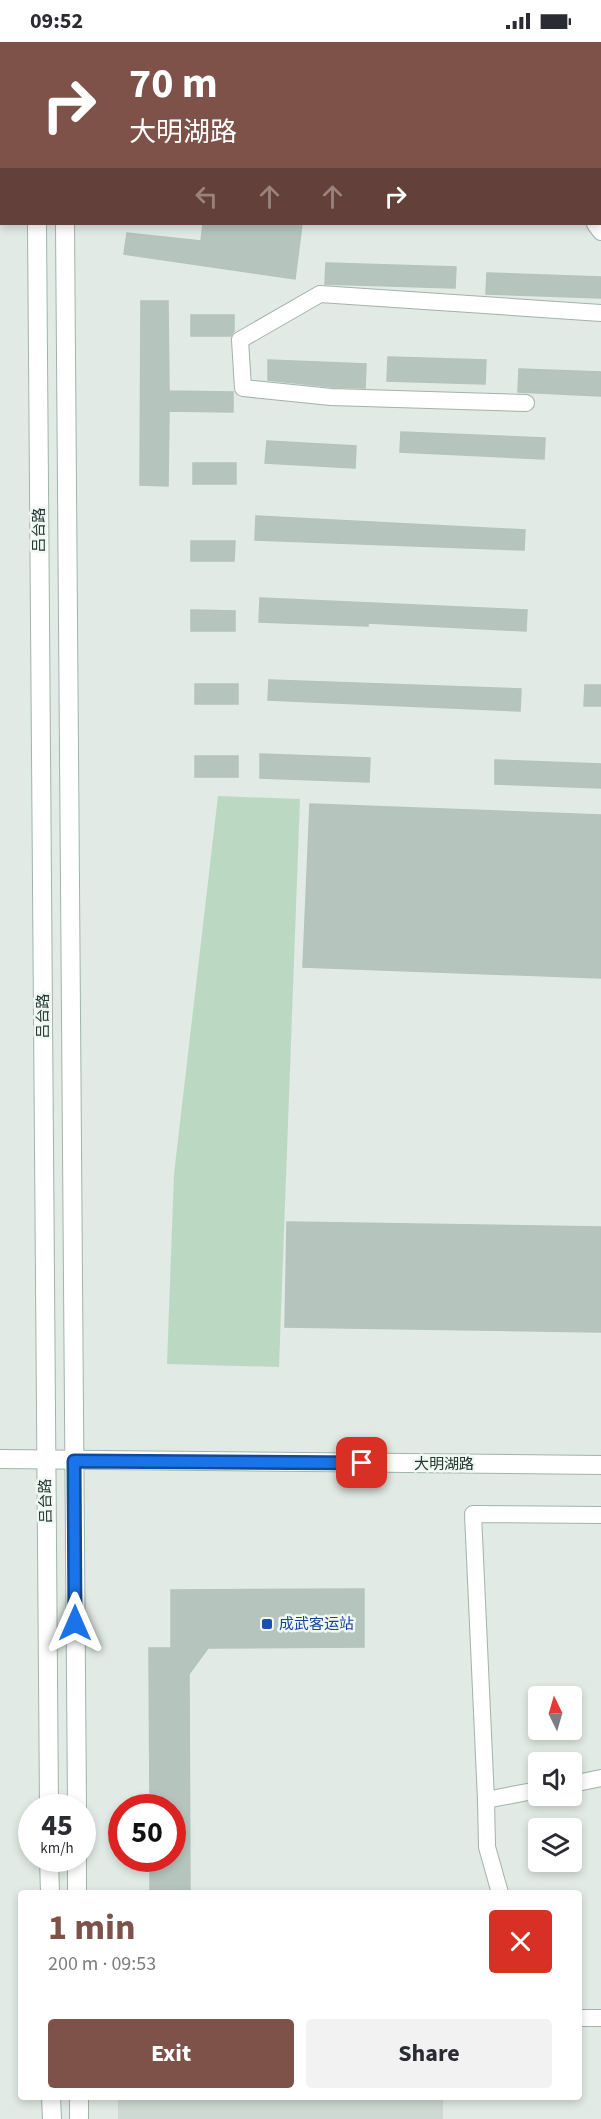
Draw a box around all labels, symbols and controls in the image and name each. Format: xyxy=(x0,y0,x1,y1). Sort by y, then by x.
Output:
text: 09:52 xyxy=(30,5,83,37)
text: 70 m xyxy=(129,54,218,114)
icon: right xyxy=(30,66,108,144)
text: 大明湖路 xyxy=(129,113,237,152)
icon: left xyxy=(190,180,223,213)
icon: ahead xyxy=(253,180,286,213)
icon: ahead xyxy=(316,180,349,213)
icon: right xyxy=(379,180,412,213)
street label: 吕台路 xyxy=(29,507,50,553)
street label: 吕台路 xyxy=(33,993,54,1039)
pin xyxy=(336,1437,387,1488)
icon: arrive xyxy=(345,1446,378,1479)
street label: 大明湖路 xyxy=(414,1454,474,1475)
street label: 吕台路 xyxy=(35,1478,57,1524)
position arrow xyxy=(43,1591,107,1655)
place label: 成武客运站 xyxy=(279,1614,354,1635)
marker: 成武客运站 xyxy=(260,1617,274,1631)
north arrow xyxy=(528,1686,582,1740)
map controls xyxy=(528,1686,582,1872)
button: sound xyxy=(528,1752,582,1806)
speed limit sign: 50 xyxy=(108,1794,186,1872)
text: 45 xyxy=(41,1804,73,1847)
button: layers xyxy=(528,1818,582,1872)
text: km/h xyxy=(40,1838,74,1859)
text: 1 min xyxy=(48,1902,136,1953)
button: close xyxy=(489,1910,552,1973)
text: 200 m · 09:53 xyxy=(48,1950,156,1978)
button: Exit xyxy=(48,2019,294,2088)
button: Share xyxy=(306,2019,552,2088)

